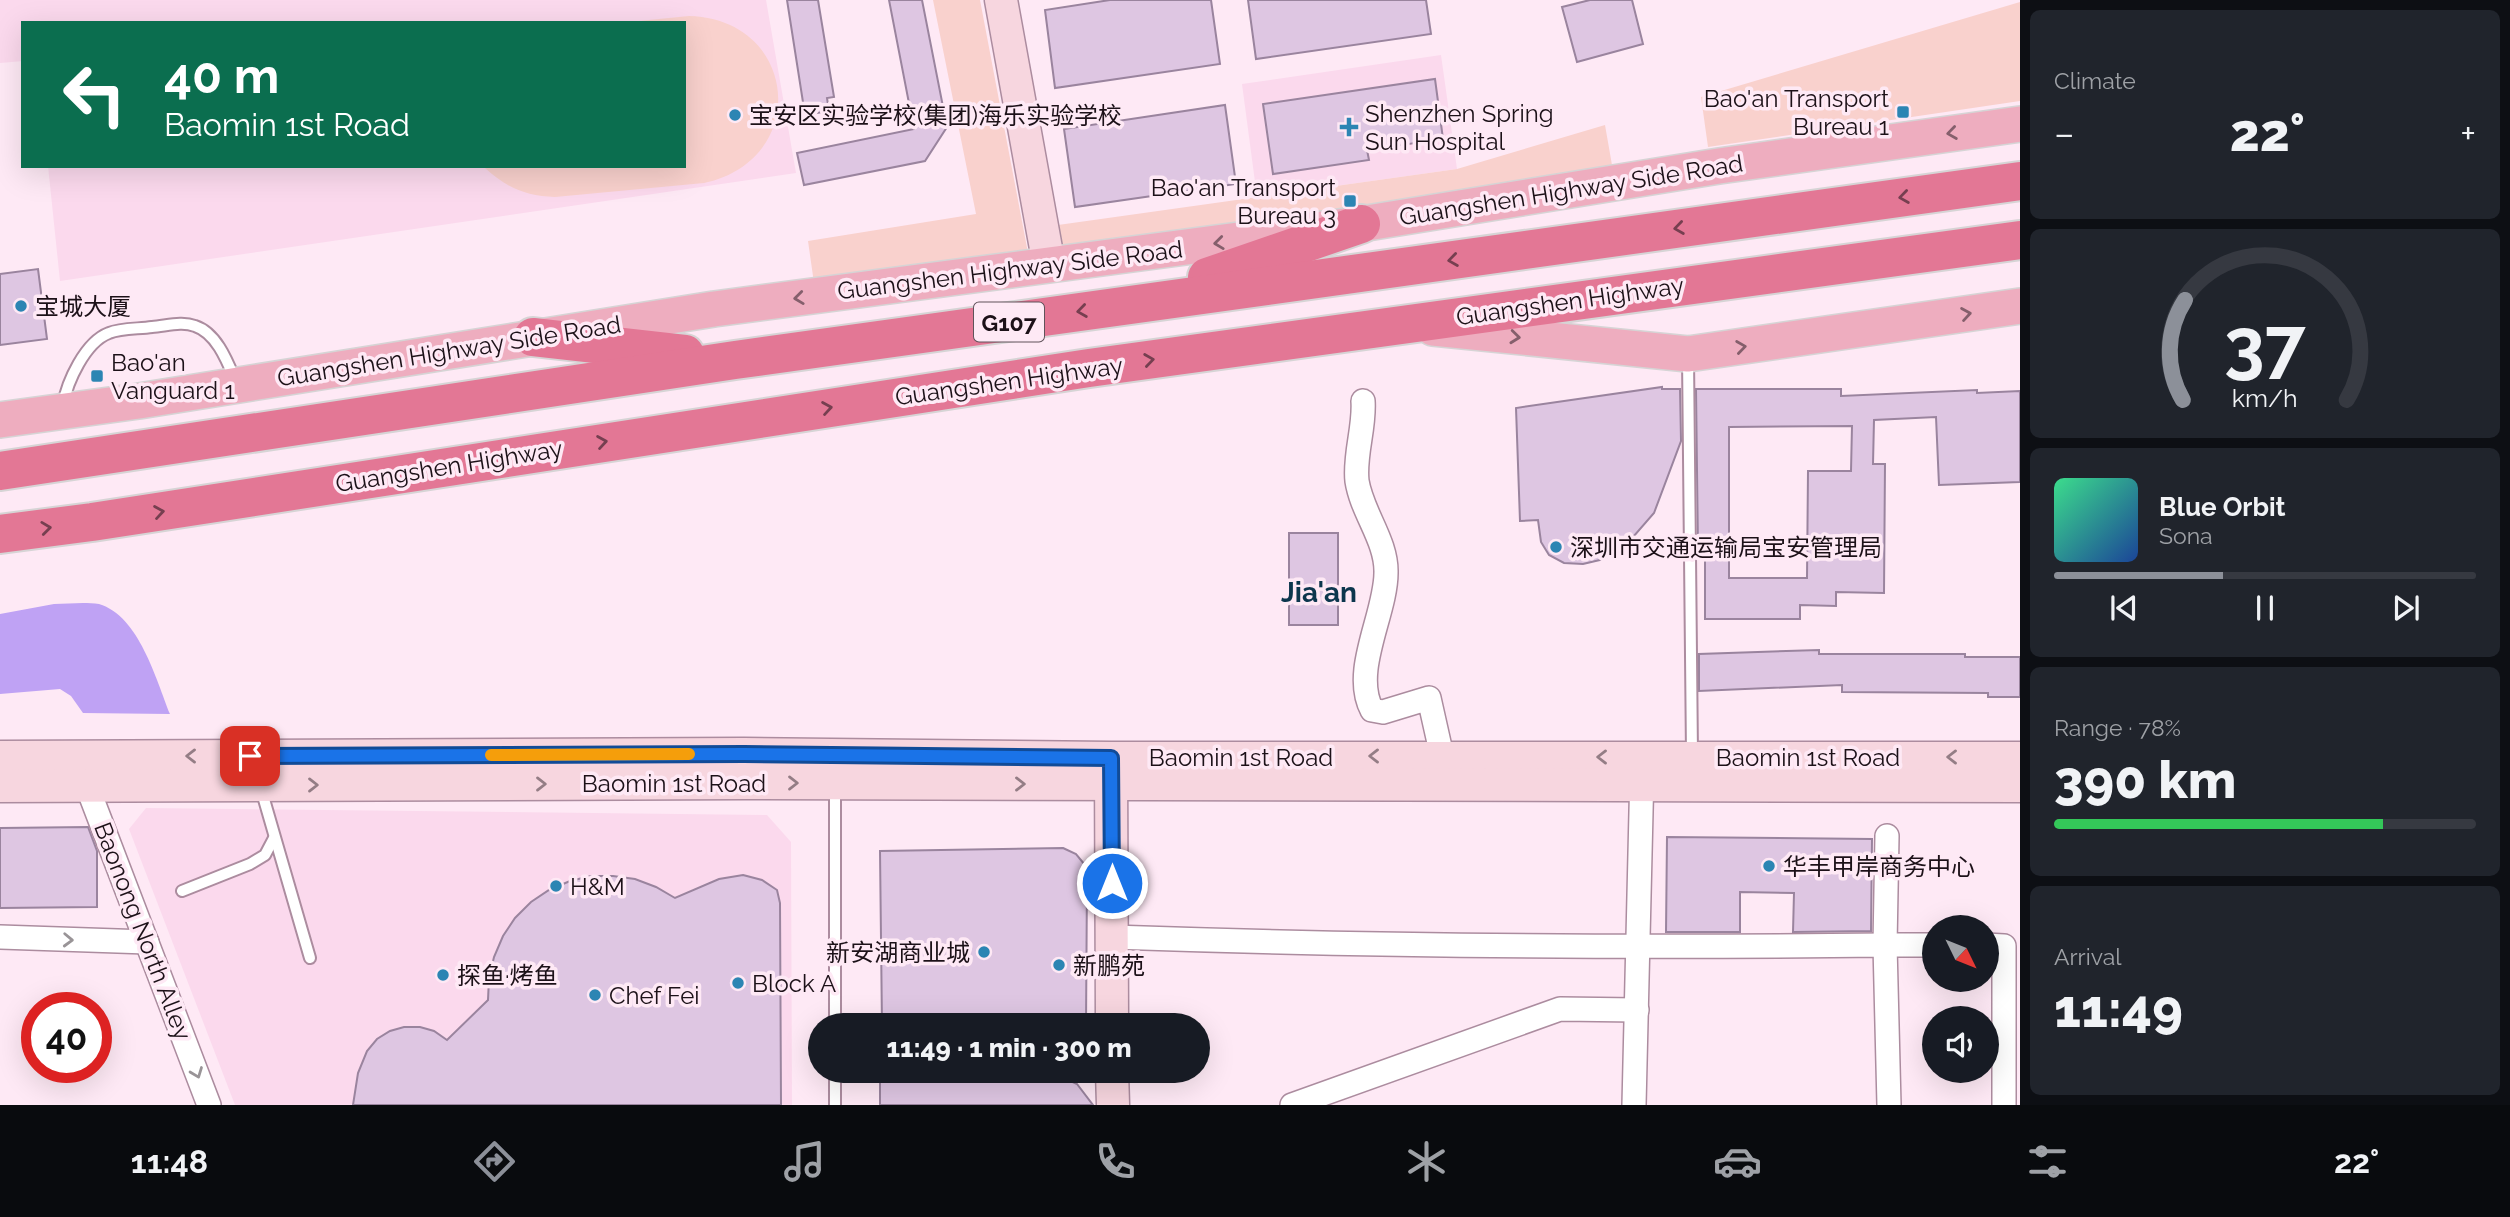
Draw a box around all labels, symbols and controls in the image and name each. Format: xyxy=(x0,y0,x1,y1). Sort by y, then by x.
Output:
text: 40 m xyxy=(164,47,279,104)
icon: left xyxy=(49,49,140,140)
text: Climate xyxy=(2054,67,2136,94)
place label: Bao'an Transport Bureau 1 xyxy=(1704,84,1889,141)
place label: Shenzhen Spring Sun Hospital xyxy=(1365,99,1554,156)
place label: 宝安区实验学校(集团)海乐实验学校 xyxy=(749,101,1122,130)
text: 22° xyxy=(2230,102,2305,163)
marker: Bao'an Transport Bureau 1 xyxy=(1895,104,1911,120)
text: Baomin 1st Road xyxy=(164,106,410,143)
marker: 宝安区实验学校(集团)海乐实验学校 xyxy=(727,107,743,123)
text: − xyxy=(2054,111,2074,156)
text: + xyxy=(2460,111,2476,156)
marker: Shenzhen Spring Sun Hospital xyxy=(1339,117,1359,137)
one-way arrow xyxy=(1947,125,1958,140)
street label: Guangshen Highway Side Road xyxy=(1397,148,1745,232)
place label: Bao'an Transport Bureau 3 xyxy=(1151,173,1336,230)
one-way arrow xyxy=(1898,189,1910,204)
marker: Bao'an Transport Bureau 3 xyxy=(1342,193,1358,209)
one-way arrow xyxy=(1673,221,1684,236)
street label: Guangshen Highway Side Road xyxy=(836,234,1184,306)
one-way arrow xyxy=(1213,235,1224,250)
one-way arrow xyxy=(1447,252,1459,267)
street label: Guangshen Highway xyxy=(1454,271,1686,331)
one-way arrow xyxy=(793,290,805,305)
place label: 宝城大厦 xyxy=(35,292,131,321)
marker: 宝城大厦 xyxy=(13,298,29,314)
road number: G107 xyxy=(974,302,1044,342)
text: 37 xyxy=(2224,302,2306,387)
one-way arrow xyxy=(1076,304,1088,319)
one-way arrow xyxy=(1961,307,1972,322)
street label: Guangshen Highway Side Road xyxy=(275,309,623,393)
one-way arrow xyxy=(1510,329,1521,344)
one-way arrow xyxy=(1735,340,1747,355)
place label: Bao'an Vanguard 1 xyxy=(111,348,235,405)
street label: Guangshen Highway xyxy=(893,351,1125,411)
one-way arrow xyxy=(1143,353,1155,368)
marker: Bao'an Vanguard 1 xyxy=(89,368,105,384)
text: km/h xyxy=(2232,382,2298,412)
one-way arrow xyxy=(821,400,833,415)
street label: Guangshen Highway xyxy=(333,434,565,498)
one-way arrow xyxy=(596,435,608,450)
text: Blue Orbit xyxy=(2159,492,2286,522)
one-way arrow xyxy=(153,505,165,520)
one-way arrow xyxy=(40,521,52,536)
text: Sona xyxy=(2159,522,2213,549)
place label: 深圳市交通运输局宝安管理局 xyxy=(1570,533,1882,562)
marker: 深圳市交通运输局宝安管理局 xyxy=(1548,539,1564,555)
district label: Jia'an xyxy=(1281,576,1357,609)
icon: previous xyxy=(2105,589,2143,627)
icon: pause xyxy=(2246,589,2284,627)
icon: next xyxy=(2387,589,2425,627)
text: Range · 78% xyxy=(2054,714,2181,741)
pin xyxy=(220,726,280,786)
icon: arrive xyxy=(231,737,269,775)
street label: Baomin 1st Road xyxy=(1149,743,1333,772)
street label: Baomin 1st Road xyxy=(1716,743,1900,772)
one-way arrow xyxy=(186,748,196,764)
one-way arrow xyxy=(1369,748,1379,764)
one-way arrow xyxy=(1596,749,1607,764)
one-way arrow xyxy=(1946,749,1957,765)
text: 390 km xyxy=(2054,749,2236,810)
street label: Baomin 1st Road xyxy=(582,769,766,798)
one-way arrow xyxy=(788,775,798,791)
one-way arrow xyxy=(536,776,546,792)
one-way arrow xyxy=(1015,776,1026,791)
one-way arrow xyxy=(308,777,319,793)
street label: Baonong North Alley xyxy=(88,818,198,1044)
position arrow xyxy=(1075,846,1149,920)
place label: 华丰甲岸商务中心 xyxy=(1783,852,1975,881)
marker: 华丰甲岸商务中心 xyxy=(1761,858,1777,874)
place label: H&M xyxy=(570,872,625,901)
marker: H&M xyxy=(548,878,564,894)
north arrow xyxy=(1922,915,1998,992)
map controls xyxy=(1922,915,1999,1083)
one-way arrow xyxy=(63,932,74,947)
place label: 新安湖商业城 xyxy=(826,938,970,967)
text: Arrival xyxy=(2054,943,2121,970)
marker: 新安湖商业城 xyxy=(976,944,992,960)
place label: 新鹏苑 xyxy=(1073,951,1145,980)
marker: 新鹏苑 xyxy=(1051,957,1067,973)
place label: 探鱼·烤鱼 xyxy=(457,961,558,990)
marker: 探鱼·烤鱼 xyxy=(435,967,451,983)
place label: Block A xyxy=(752,969,836,998)
marker: Block A xyxy=(730,975,746,991)
text: 11:49 xyxy=(2054,978,2183,1039)
place label: Chef Fei xyxy=(609,981,700,1010)
marker: Chef Fei xyxy=(587,987,603,1003)
speed limit sign: 40 xyxy=(21,992,112,1083)
button: sound xyxy=(1922,1006,1999,1083)
text: 11:49 · 1 min · 300 m xyxy=(887,1033,1131,1063)
one-way arrow xyxy=(189,1067,203,1079)
icon: directions xyxy=(470,1137,519,1186)
icon: music xyxy=(780,1137,829,1186)
icon: phone xyxy=(1091,1137,1140,1186)
icon: climate xyxy=(1402,1137,1451,1186)
icon: car xyxy=(1713,1137,1762,1186)
icon: filters xyxy=(2023,1137,2072,1186)
text: 11:48 xyxy=(131,1143,208,1180)
text: 22° xyxy=(2334,1143,2379,1180)

